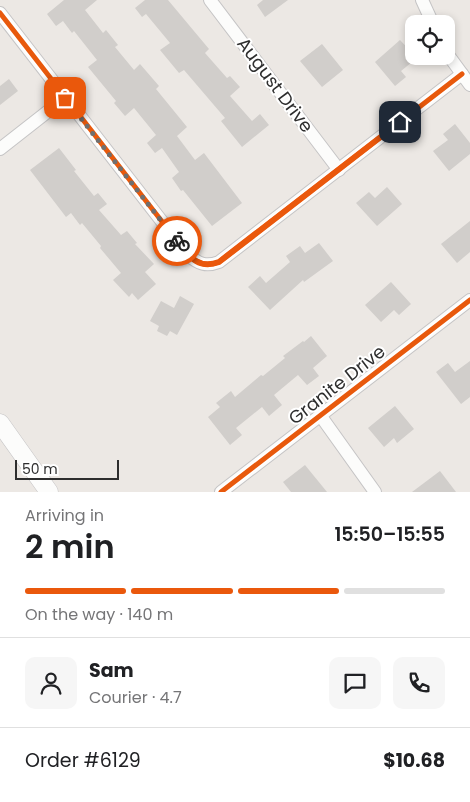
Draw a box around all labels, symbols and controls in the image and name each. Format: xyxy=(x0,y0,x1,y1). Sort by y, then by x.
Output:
map controls xyxy=(405,15,455,65)
button: locate xyxy=(405,15,455,65)
street label: August Drive xyxy=(231,32,319,137)
pin xyxy=(44,77,86,119)
icon: bag xyxy=(51,84,79,112)
pin xyxy=(379,101,421,143)
icon: home xyxy=(386,108,414,136)
courier xyxy=(152,216,202,266)
icon: bike xyxy=(163,227,191,255)
street label: Granite Drive xyxy=(283,339,390,430)
scale bar xyxy=(15,457,119,480)
text: 50 m xyxy=(22,459,58,479)
text: Arriving in xyxy=(25,504,104,527)
text: 15:50–15:55 xyxy=(334,521,445,548)
text: 2 min xyxy=(25,524,115,569)
text: On the way · 140 m xyxy=(25,603,173,626)
button: person xyxy=(25,657,77,709)
text: Sam xyxy=(89,657,134,684)
button: chat xyxy=(329,657,381,709)
button: phone xyxy=(393,657,445,709)
text: Courier · 4.7 xyxy=(89,686,182,709)
text: Order #6129 xyxy=(25,747,141,774)
text: $10.68 xyxy=(383,747,445,774)

